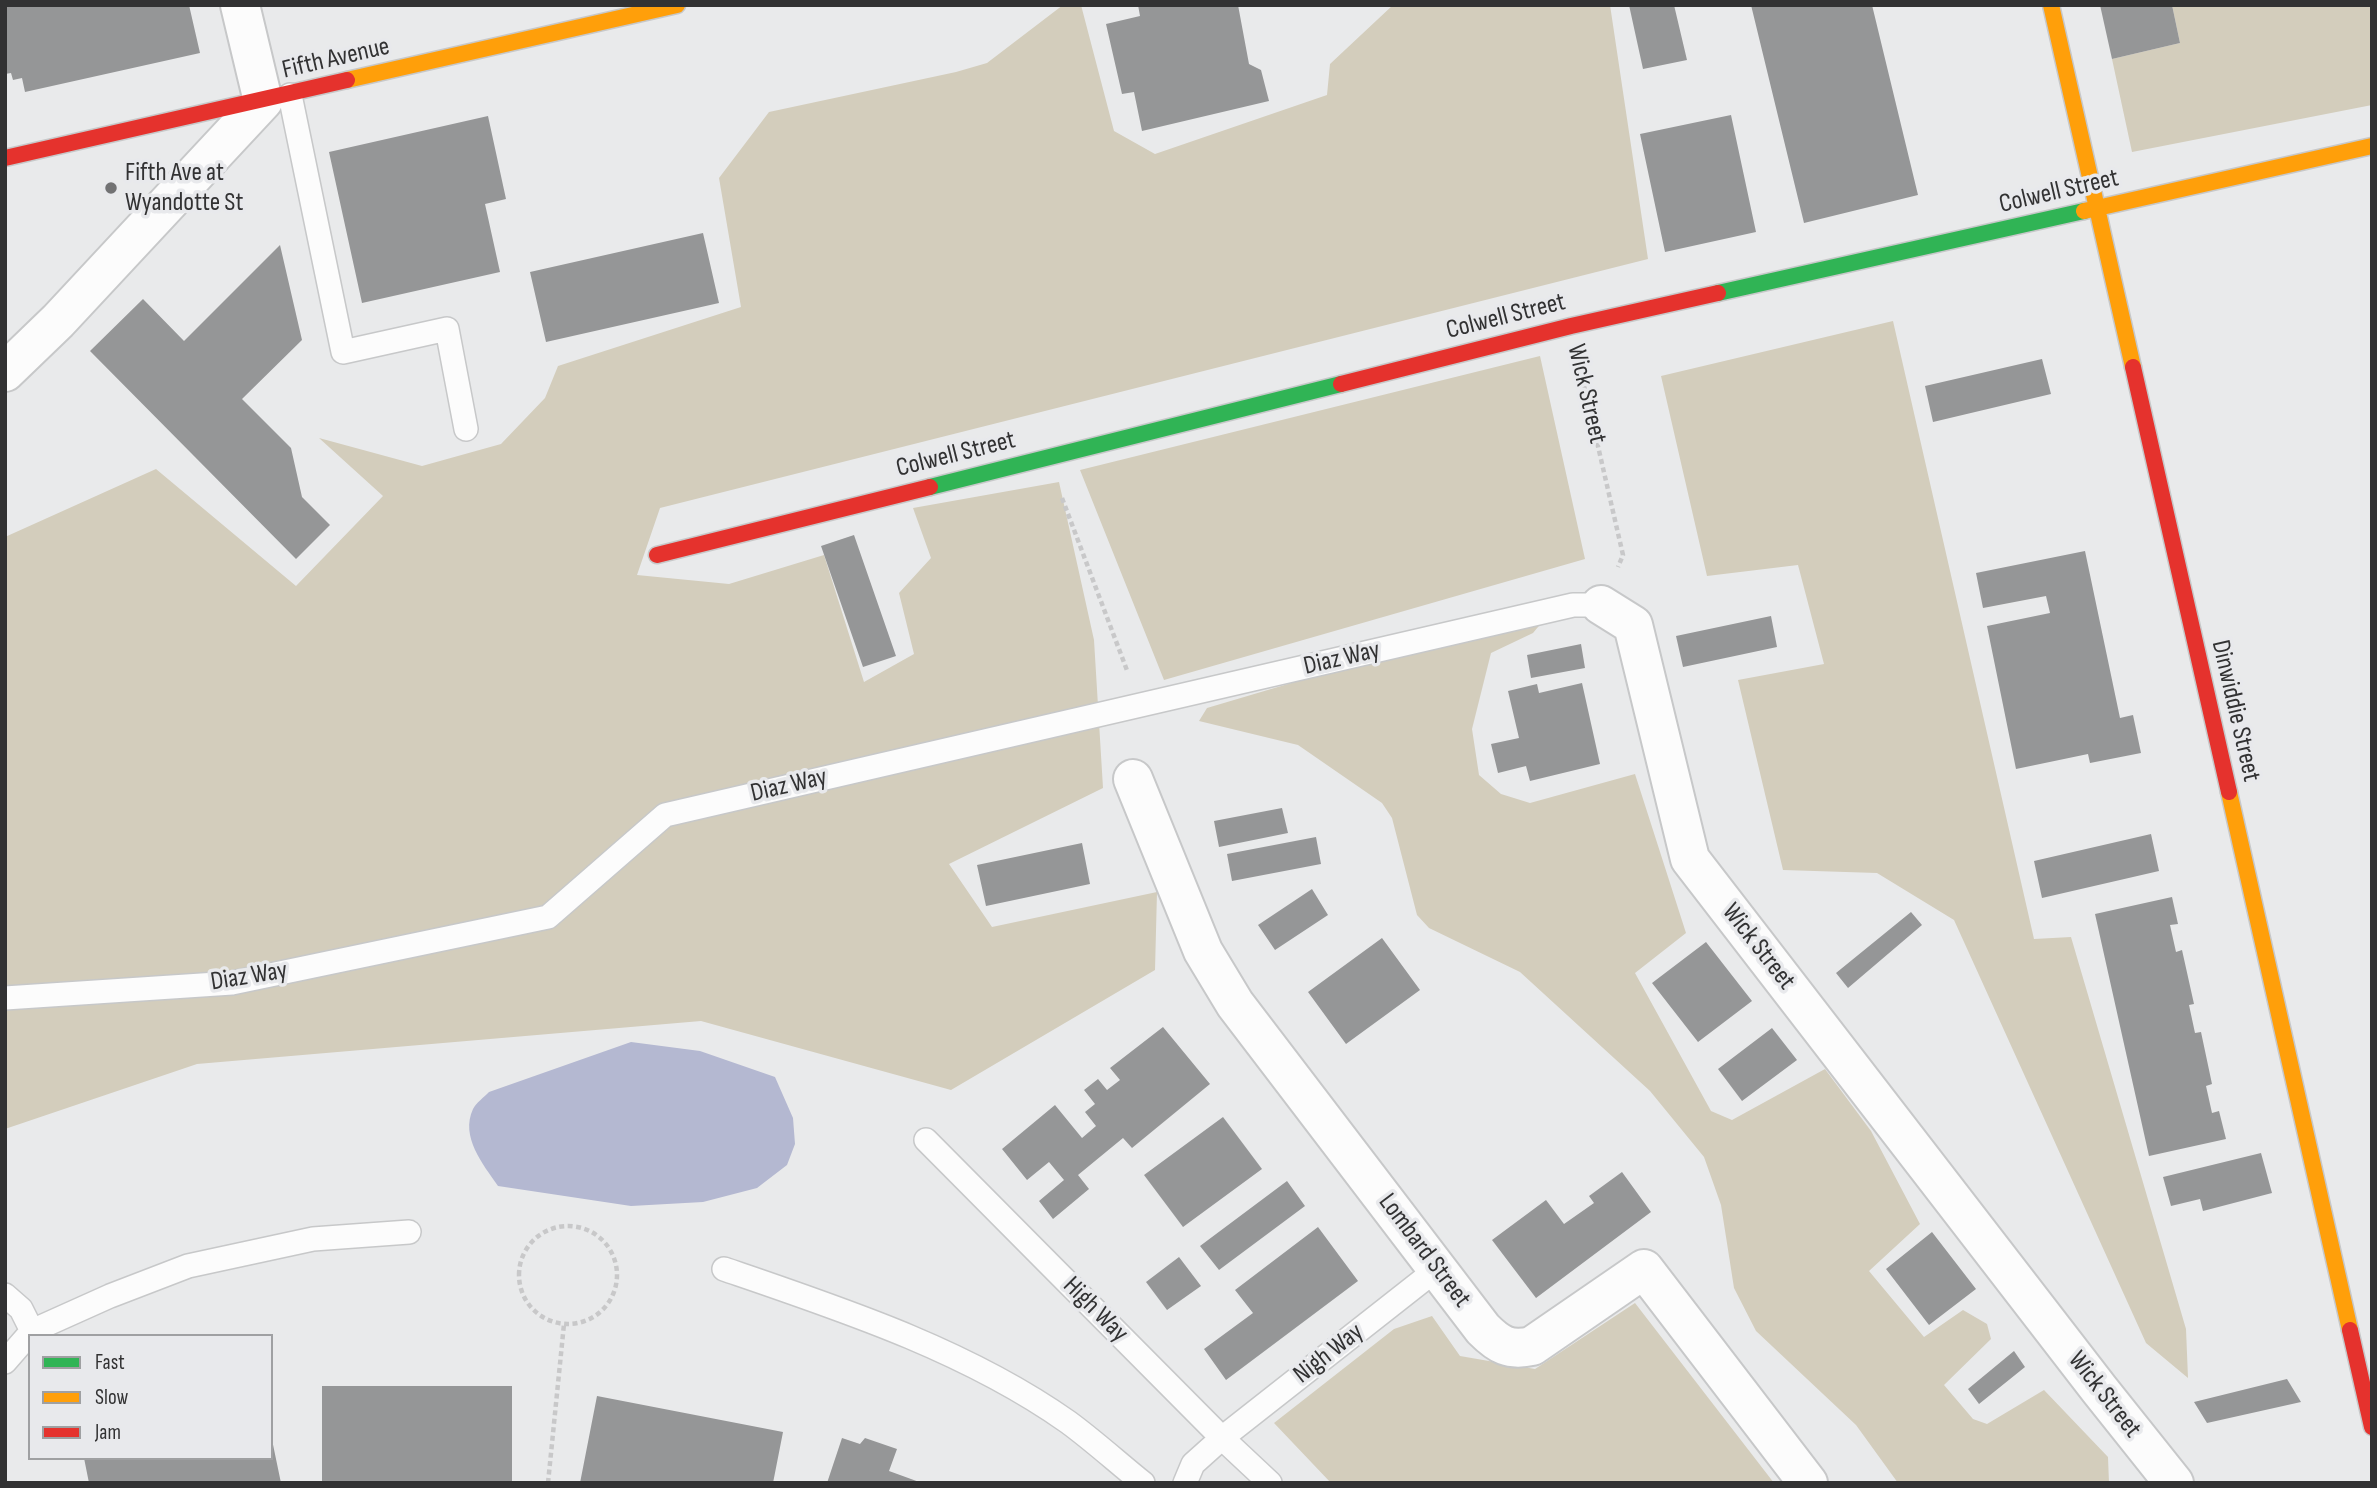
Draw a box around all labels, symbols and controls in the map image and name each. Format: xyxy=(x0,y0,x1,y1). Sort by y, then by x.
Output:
street label: Fifth Avenue xyxy=(279,32,393,86)
place label: Fifth Ave at Wyandotte St xyxy=(125,157,243,218)
street label: Colwell Street xyxy=(1996,163,2122,221)
marker: Fifth Ave at Wyandotte St xyxy=(103,180,119,196)
street label: Colwell Street xyxy=(1443,287,1569,347)
street label: Wick Street xyxy=(1559,341,1613,447)
street label: Colwell Street xyxy=(893,425,1019,485)
street label: Diaz Way xyxy=(1301,635,1383,683)
street label: Dinwiddie Street xyxy=(2204,637,2266,785)
street label: Diaz Way xyxy=(748,762,830,810)
street label: Wick Street xyxy=(1715,898,1801,996)
street label: Diaz Way xyxy=(208,956,290,998)
street label: Lombard Street xyxy=(1371,1188,1477,1314)
street label: High Way xyxy=(1056,1271,1134,1349)
street label: Nigh Way xyxy=(1288,1317,1370,1391)
legend xyxy=(28,1334,273,1460)
street label: Wick Street xyxy=(2061,1346,2147,1444)
text: Fast xyxy=(95,1350,125,1375)
text: Slow xyxy=(95,1385,128,1410)
text: Jam xyxy=(95,1420,121,1445)

